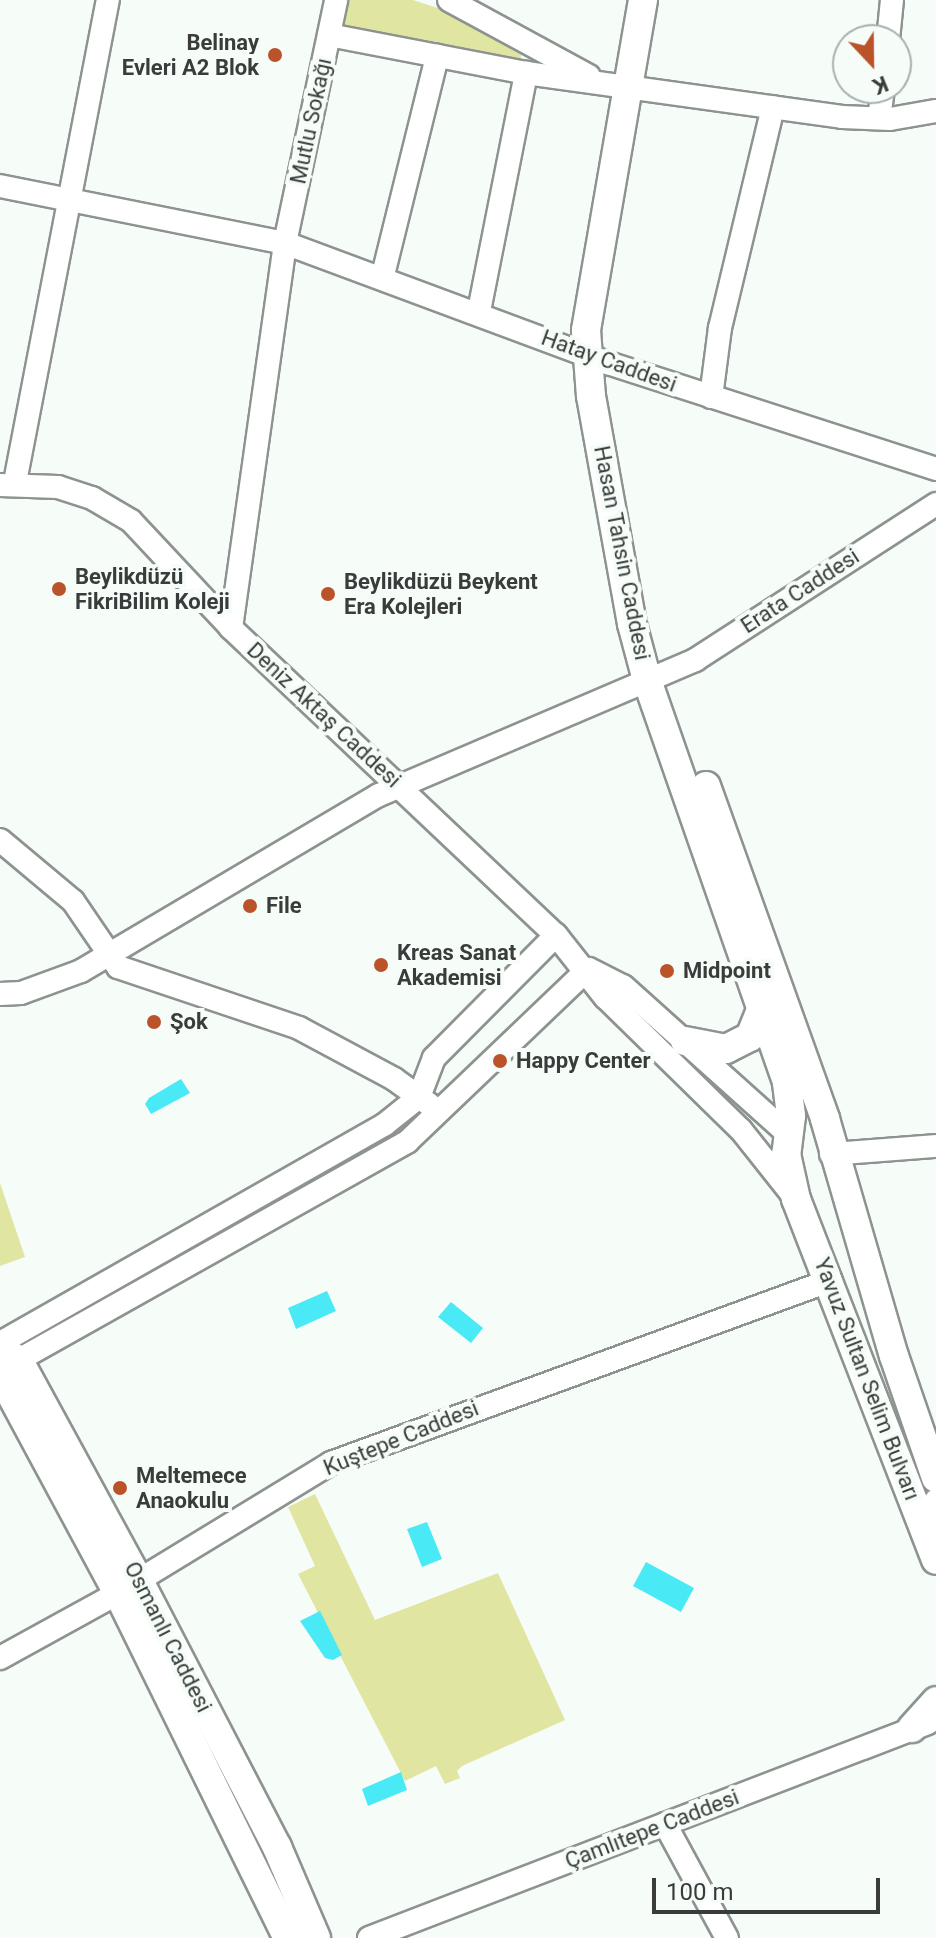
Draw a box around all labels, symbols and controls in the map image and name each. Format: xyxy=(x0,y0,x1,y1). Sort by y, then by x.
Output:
north arrow xyxy=(832,24,912,104)
place label: Belinay Evleri A2 Blok xyxy=(122,29,259,80)
marker: Belinay Evleri A2 Blok xyxy=(266,46,284,64)
street label: Mutlu Sokağı xyxy=(285,56,337,186)
text: K xyxy=(869,71,892,99)
street label: Hatay Caddesi xyxy=(538,324,680,398)
street label: Hasan Tahsin Caddesi xyxy=(588,443,656,663)
street label: Erata Caddesi xyxy=(736,543,864,639)
place label: Beylikdüzü FikriBilim Koleji xyxy=(75,563,230,614)
place label: Beylikdüzü Beykent Era Kolejleri xyxy=(344,568,538,620)
marker: Beylikdüzü FikriBilim Koleji xyxy=(50,580,68,598)
marker: Beylikdüzü Beykent Era Kolejleri xyxy=(319,585,337,603)
street label: Deniz Aktaş Caddesi xyxy=(242,637,406,793)
place label: File xyxy=(266,893,302,919)
marker: File xyxy=(241,897,259,915)
place label: Kreas Sanat Akademisi xyxy=(397,939,516,990)
marker: Kreas Sanat Akademisi xyxy=(372,956,390,974)
place label: Midpoint xyxy=(683,958,771,984)
marker: Midpoint xyxy=(658,962,676,980)
place label: Şok xyxy=(170,1009,208,1035)
marker: Şok xyxy=(145,1013,163,1031)
place label: Happy Center xyxy=(516,1048,650,1074)
marker: Happy Center xyxy=(491,1052,509,1070)
street label: Yavuz Sultan Selim Bulvarı xyxy=(809,1254,925,1504)
street label: Kuştepe Caddesi xyxy=(320,1395,482,1481)
place label: Meltemece Anaokulu xyxy=(136,1462,247,1514)
marker: Meltemece Anaokulu xyxy=(111,1479,129,1497)
street label: Osmanlı Caddesi xyxy=(119,1557,217,1717)
street label: Çamlıtepe Caddesi xyxy=(561,1784,743,1874)
scale bar xyxy=(656,1862,884,1912)
text: 100 m xyxy=(666,1878,733,1906)

